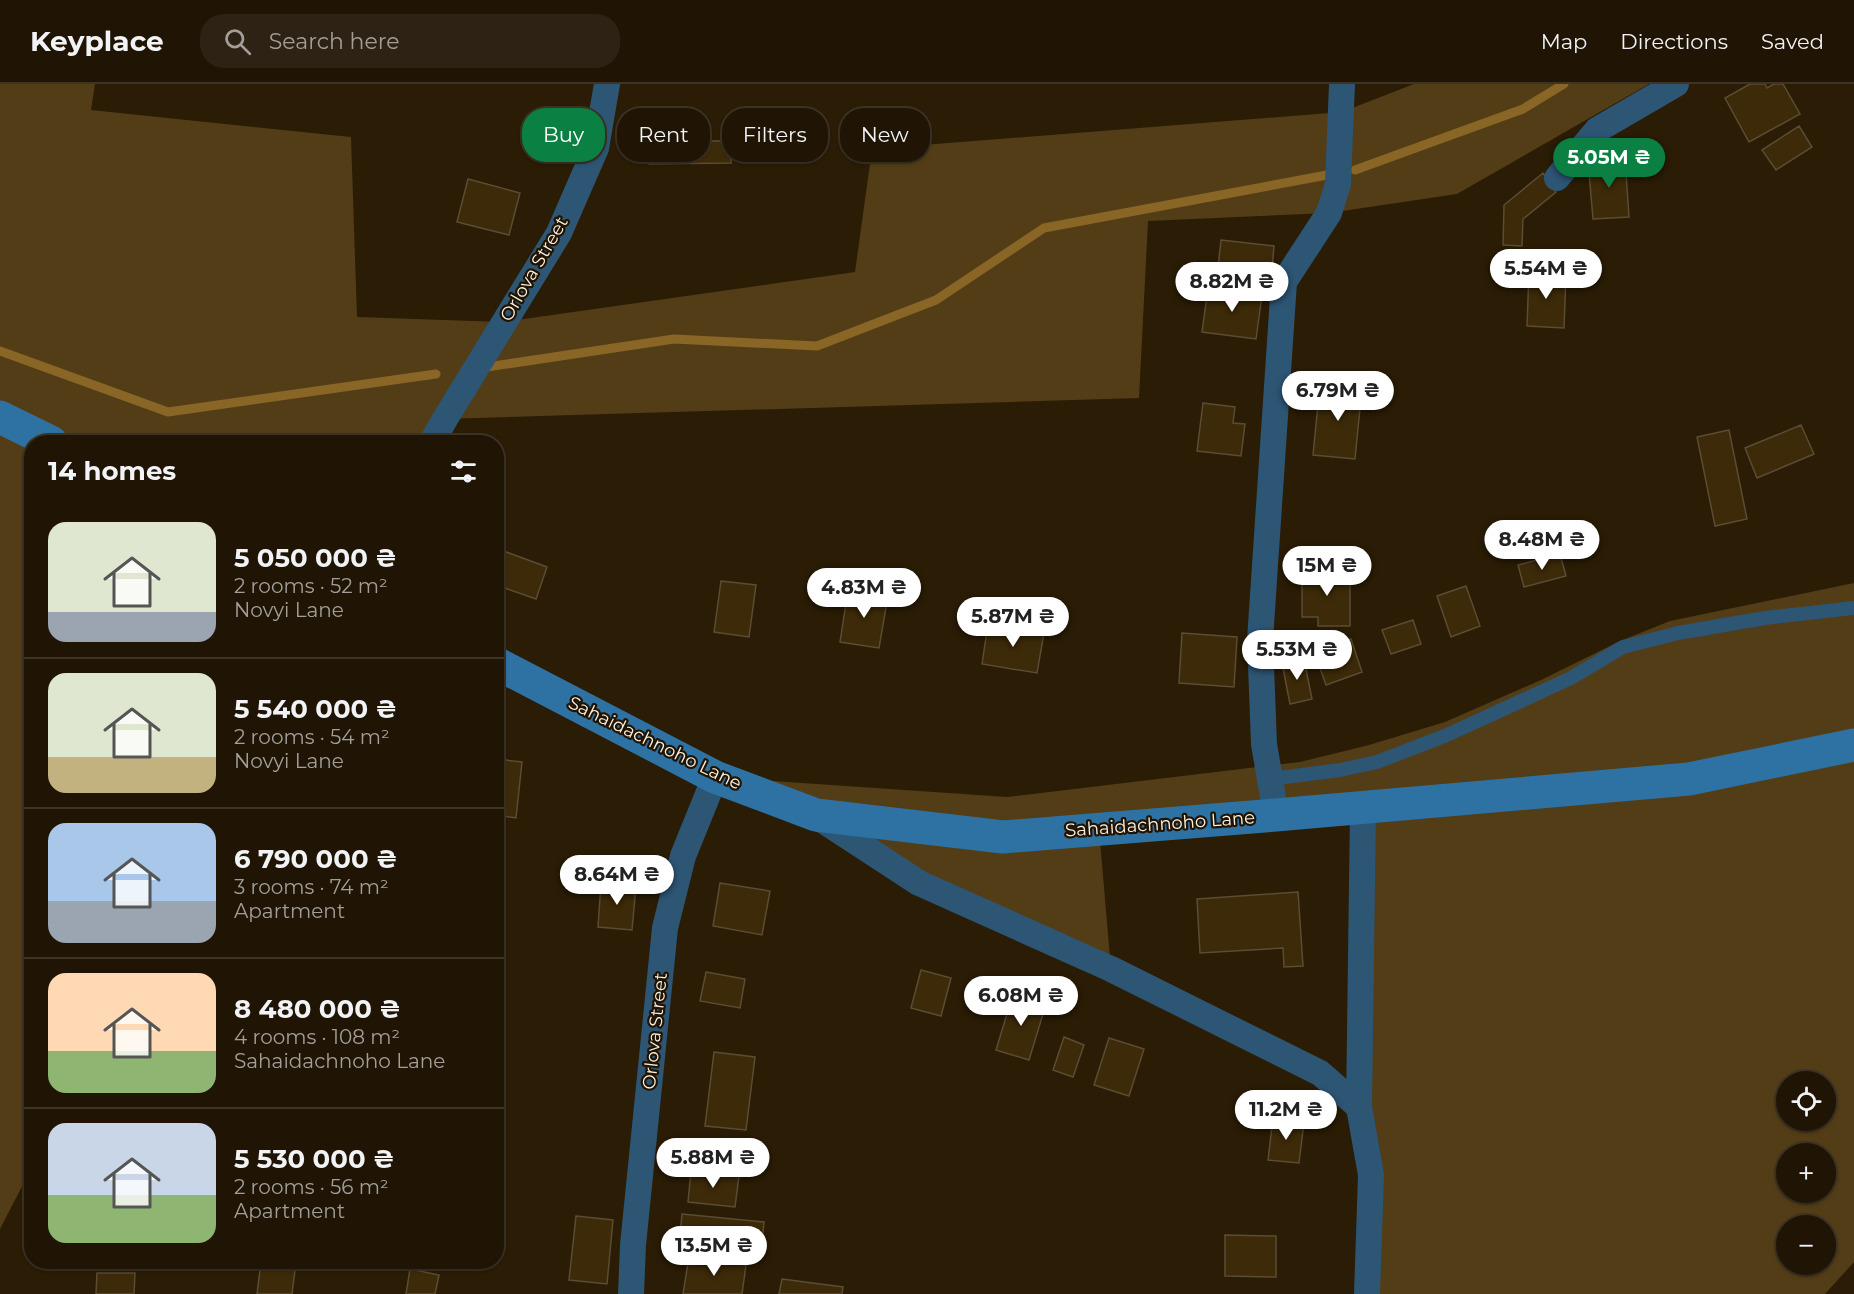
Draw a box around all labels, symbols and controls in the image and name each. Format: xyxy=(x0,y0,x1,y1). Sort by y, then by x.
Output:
search box xyxy=(200,14,620,68)
text: Keyplace xyxy=(30,24,164,58)
icon: search xyxy=(221,25,254,58)
text: Search here xyxy=(269,28,400,55)
text: Map xyxy=(1541,29,1587,54)
text: Directions xyxy=(1620,29,1728,54)
text: Saved xyxy=(1761,29,1824,54)
chip: Buy xyxy=(522,108,605,162)
chip: Rent xyxy=(617,108,710,162)
chip: Filters xyxy=(722,108,828,162)
chip: New xyxy=(840,108,930,162)
pin: 5.05M ₴ xyxy=(1554,138,1664,189)
text: 5.05M ₴ xyxy=(1567,145,1651,169)
street label: Orlova Street xyxy=(495,213,573,325)
pin: 5.54M ₴ xyxy=(1491,249,1601,300)
text: 5.54M ₴ xyxy=(1504,256,1588,280)
pin: 8.82M ₴ xyxy=(1177,262,1287,313)
text: 8.82M ₴ xyxy=(1189,269,1275,293)
pin: 6.79M ₴ xyxy=(1283,371,1393,422)
text: 6.79M ₴ xyxy=(1296,378,1380,402)
text: 14 homes xyxy=(48,455,176,487)
icon: filters xyxy=(447,455,480,488)
pin: 8.48M ₴ xyxy=(1487,520,1597,571)
text: 8.48M ₴ xyxy=(1498,527,1586,551)
text: 5 050 000 ₴ xyxy=(234,542,397,574)
icon: home xyxy=(96,546,168,618)
pin: 15M ₴ xyxy=(1285,546,1369,597)
text: 15M ₴ xyxy=(1296,553,1358,577)
pin: 4.83M ₴ xyxy=(809,568,919,619)
text: 2 rooms · 52 m² xyxy=(234,574,388,598)
text: 4.83M ₴ xyxy=(821,575,907,599)
pin: 5.87M ₴ xyxy=(958,597,1068,648)
text: Novyi Lane xyxy=(234,598,344,622)
text: 5.87M ₴ xyxy=(971,604,1055,628)
pin: 5.53M ₴ xyxy=(1242,630,1352,681)
text: 5.53M ₴ xyxy=(1256,637,1338,661)
street label: Sahaidachnoho Lane xyxy=(565,691,745,795)
text: 5 540 000 ₴ xyxy=(234,693,397,725)
icon: home xyxy=(96,697,168,769)
text: 2 rooms · 54 m² xyxy=(234,725,390,749)
text: Novyi Lane xyxy=(234,749,344,773)
street label: Sahaidachnoho Lane xyxy=(1064,806,1256,842)
text: 6 790 000 ₴ xyxy=(234,843,397,875)
icon: home xyxy=(96,847,168,919)
pin: 8.64M ₴ xyxy=(562,855,672,906)
text: 8.64M ₴ xyxy=(574,862,660,886)
text: 3 rooms · 74 m² xyxy=(234,875,389,899)
text: Apartment xyxy=(234,899,345,923)
street label: Orlova Street xyxy=(638,972,672,1090)
pin: 6.08M ₴ xyxy=(966,976,1076,1027)
text: 6.08M ₴ xyxy=(978,983,1064,1007)
text: 8 480 000 ₴ xyxy=(234,993,401,1025)
icon: home xyxy=(96,997,168,1069)
text: 4 rooms · 108 m² xyxy=(234,1025,400,1049)
text: Sahaidachnoho Lane xyxy=(234,1049,445,1073)
map controls xyxy=(1776,1071,1836,1275)
button: locate xyxy=(1776,1071,1836,1131)
pin: 11.2M ₴ xyxy=(1231,1090,1341,1141)
text: 11.2M ₴ xyxy=(1249,1097,1323,1121)
pin: 5.88M ₴ xyxy=(658,1138,768,1189)
text: 5 530 000 ₴ xyxy=(234,1143,394,1175)
button: + xyxy=(1776,1143,1836,1203)
text: 5.88M ₴ xyxy=(670,1145,756,1169)
icon: home xyxy=(96,1147,168,1219)
text: 2 rooms · 56 m² xyxy=(234,1175,389,1199)
text: Apartment xyxy=(234,1199,345,1223)
button: − xyxy=(1776,1215,1836,1275)
pin: 13.5M ₴ xyxy=(659,1226,769,1277)
text: 13.5M ₴ xyxy=(675,1233,753,1257)

